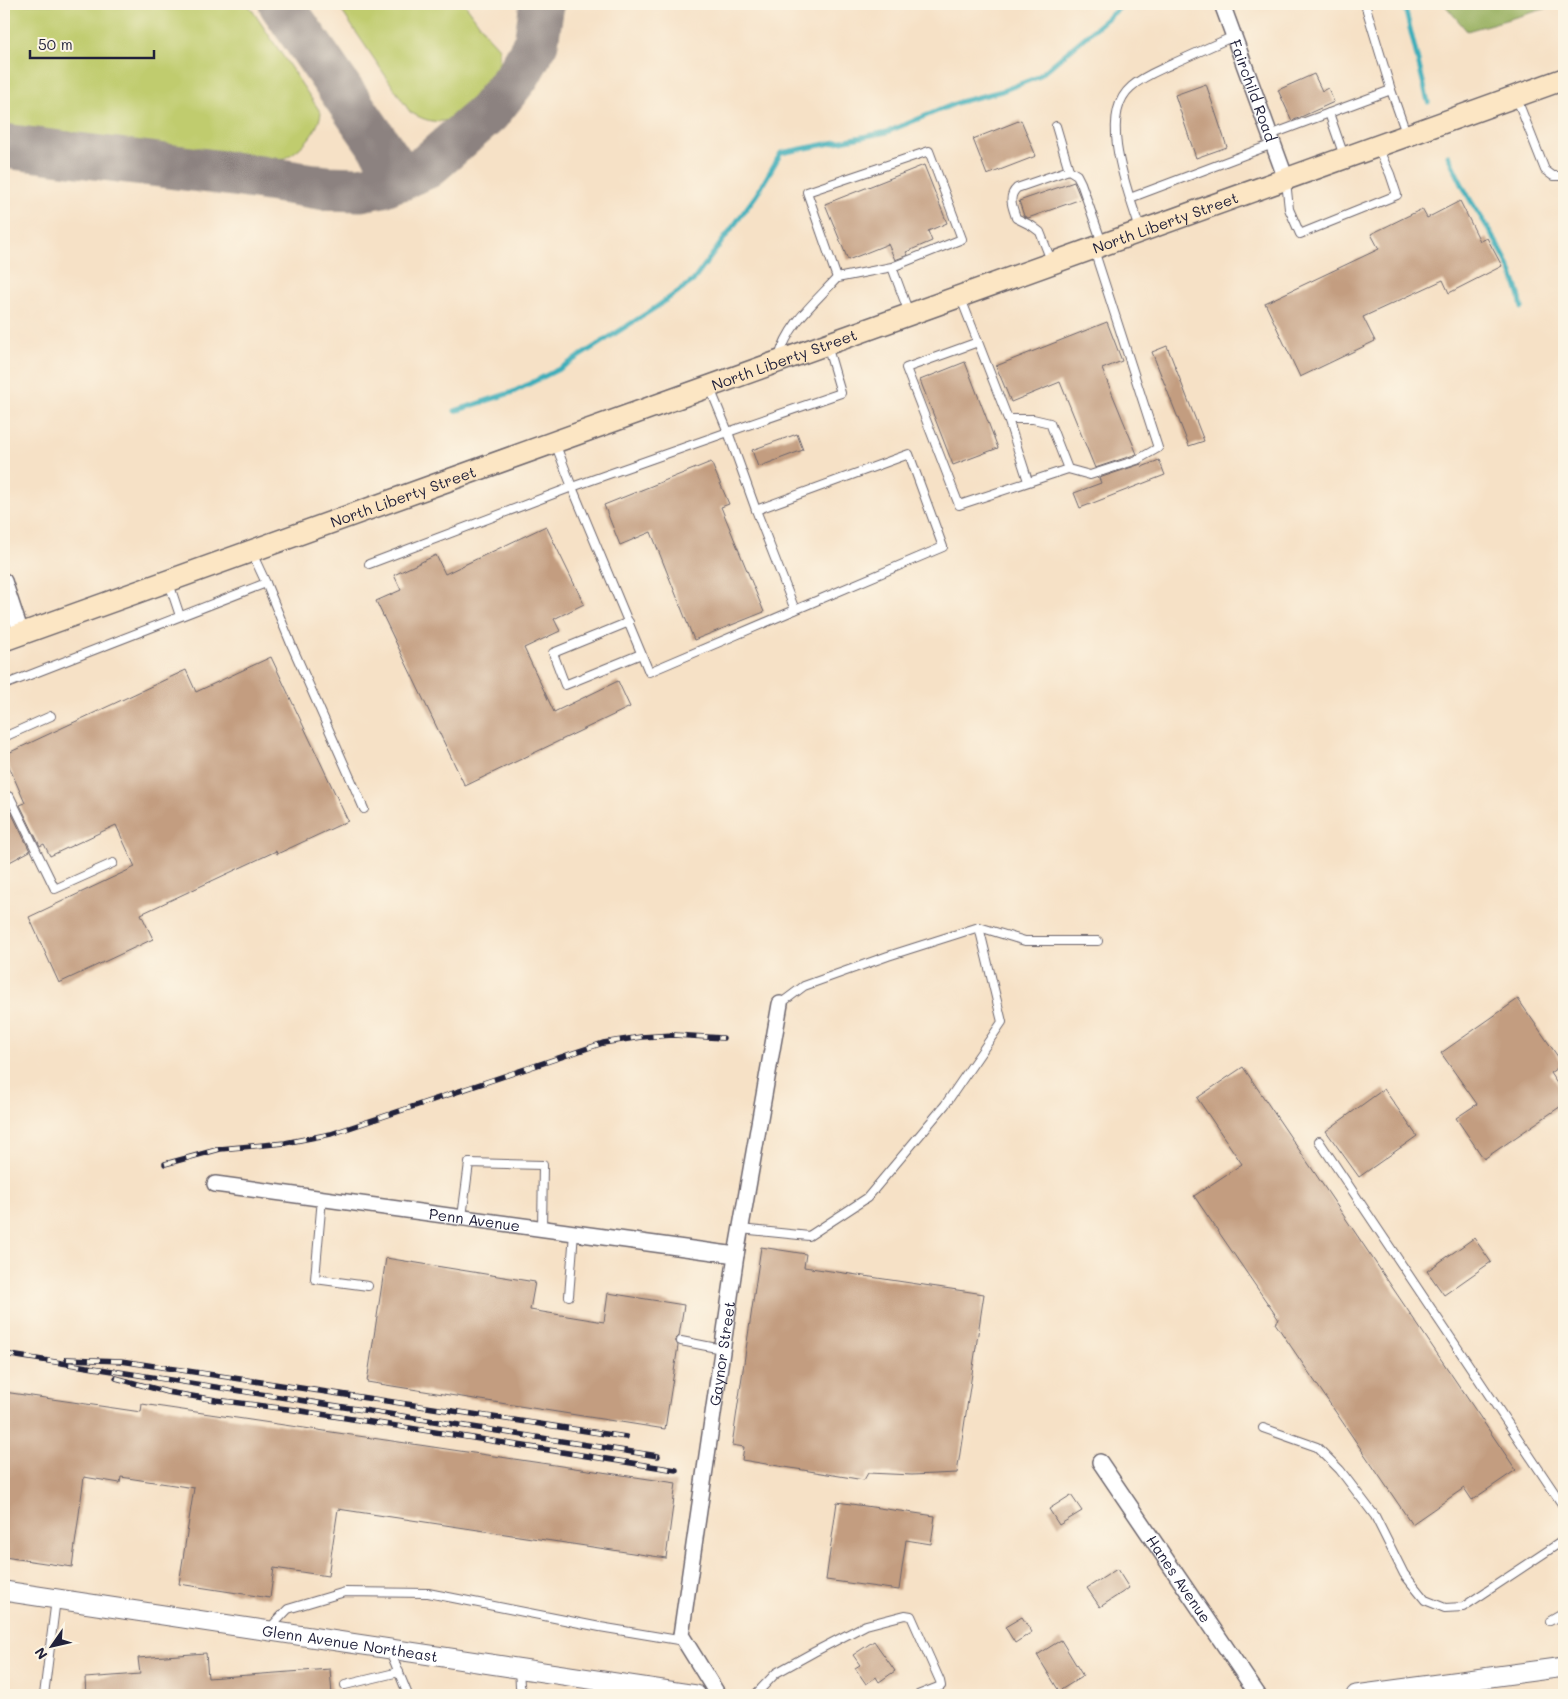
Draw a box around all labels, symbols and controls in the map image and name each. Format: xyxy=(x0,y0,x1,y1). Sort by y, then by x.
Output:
scale bar xyxy=(30,28,154,60)
text: 50 m xyxy=(38,34,73,54)
street label: Fairchild Road xyxy=(1226,37,1281,144)
street label: North Liberty Street xyxy=(1090,187,1241,258)
street label: North Liberty Street xyxy=(709,324,860,395)
street label: North Liberty Street xyxy=(327,461,479,532)
street label: Penn Avenue xyxy=(428,1203,521,1235)
street label: Gaynor Street xyxy=(704,1300,739,1407)
street label: Hanes Avenue xyxy=(1142,1531,1216,1626)
street label: Glenn Avenue Northeast xyxy=(261,1620,439,1666)
north arrow xyxy=(28,1622,78,1672)
text: N xyxy=(30,1644,52,1663)

